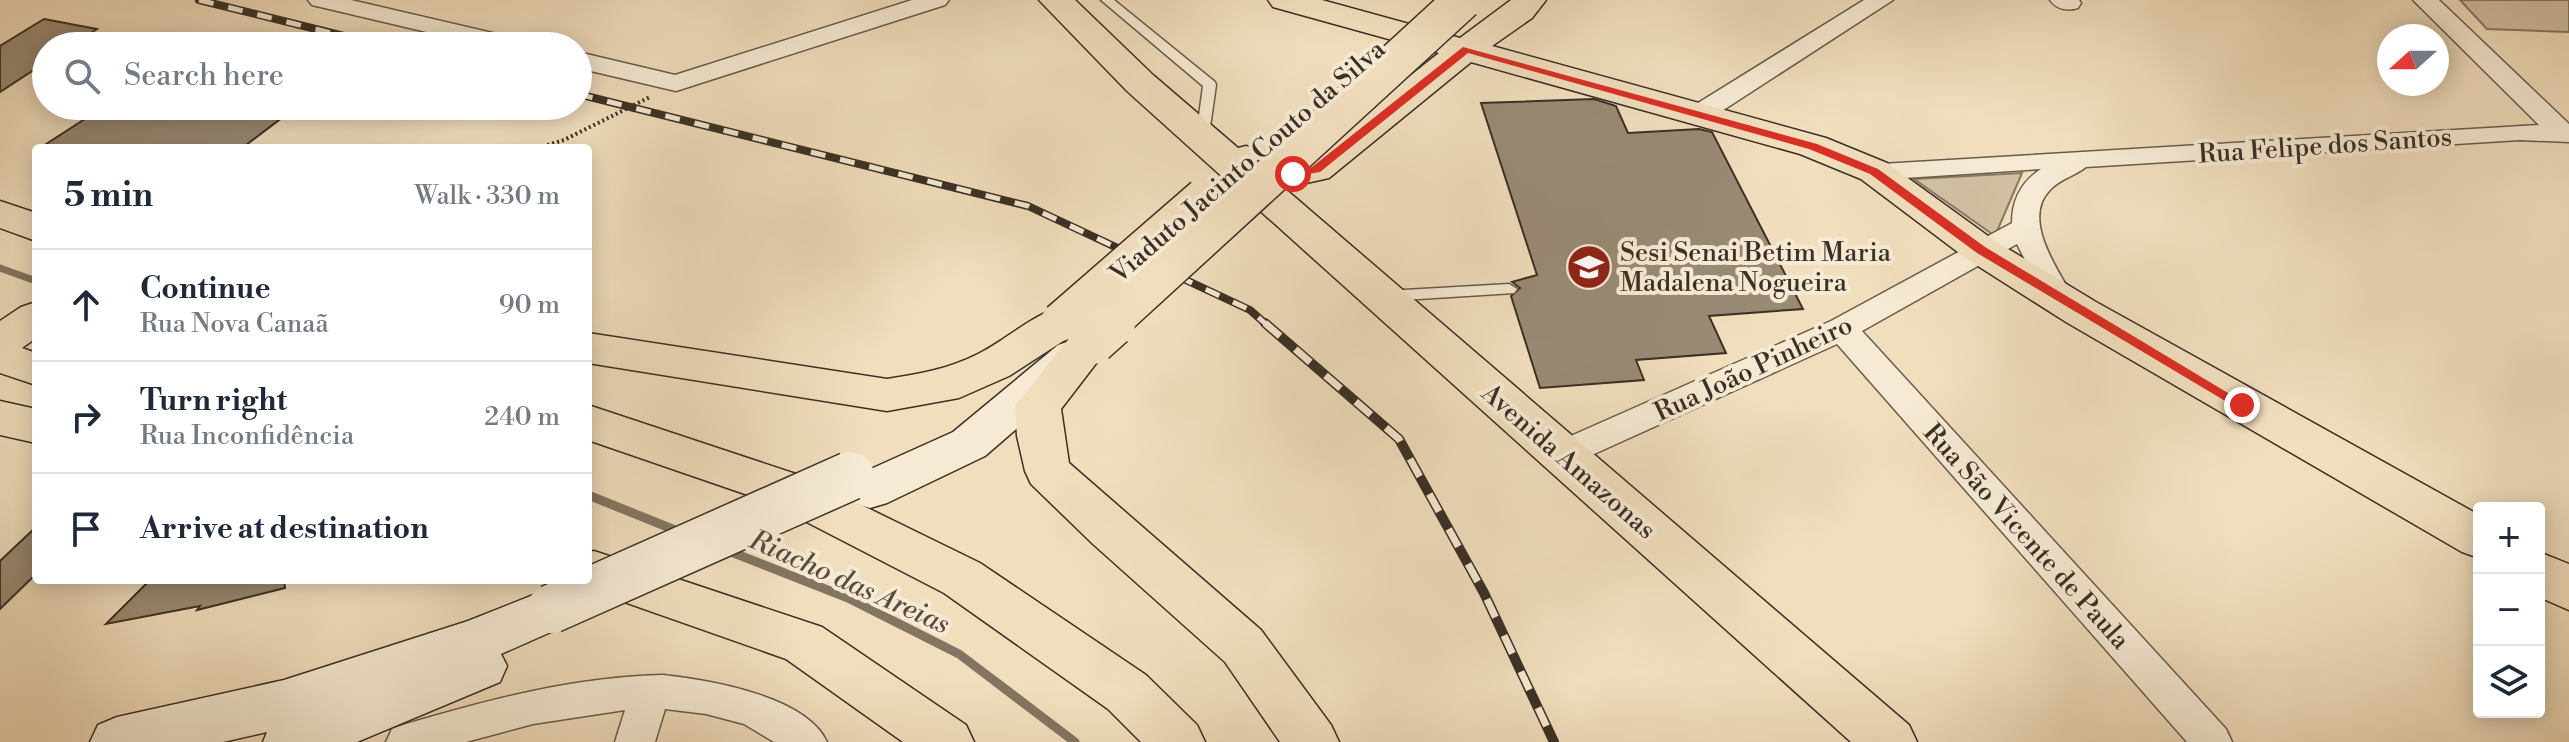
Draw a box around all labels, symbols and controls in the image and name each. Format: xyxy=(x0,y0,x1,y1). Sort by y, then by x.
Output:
north arrow xyxy=(2377,24,2449,96)
search box xyxy=(32,32,592,120)
street label: Viaduto Jacinto Couto da Silva xyxy=(1103,33,1393,291)
icon: search xyxy=(60,54,104,98)
text: Search here xyxy=(124,57,284,95)
street label: Rua Felipe dos Santos xyxy=(2197,121,2453,171)
route start xyxy=(1275,156,1311,192)
text: 5 min xyxy=(64,175,153,217)
text: Walk · 330 m xyxy=(415,180,560,212)
place label: Sesi Senai Betim Maria Madalena Nogueira xyxy=(1620,237,1892,299)
school or university icon: Sesi Senai Betim Maria Madalena Nogueira xyxy=(1565,243,1613,291)
text: Continue xyxy=(140,270,271,308)
icon: ahead xyxy=(64,283,108,327)
text: 90 m xyxy=(499,289,560,321)
text: Rua Nova Canaã xyxy=(140,308,329,340)
street label: Rua João Pinheiro xyxy=(1649,309,1858,429)
street label: Avenida Amazonas xyxy=(1474,377,1662,546)
text: Turn right xyxy=(140,382,287,420)
route end xyxy=(2224,387,2260,423)
icon: right xyxy=(64,395,108,439)
text: 240 m xyxy=(484,401,560,433)
street label: Rua São Vicente de Paula xyxy=(1916,417,2137,657)
text: Rua Inconfidência xyxy=(140,420,354,452)
map controls xyxy=(2473,502,2545,718)
button: + xyxy=(2473,502,2545,574)
icon: arrive xyxy=(64,507,108,551)
text: Arrive at destination xyxy=(140,510,429,548)
water label: Riacho das Areias xyxy=(743,522,955,642)
button: − xyxy=(2473,574,2545,646)
button: layers xyxy=(2473,646,2545,718)

